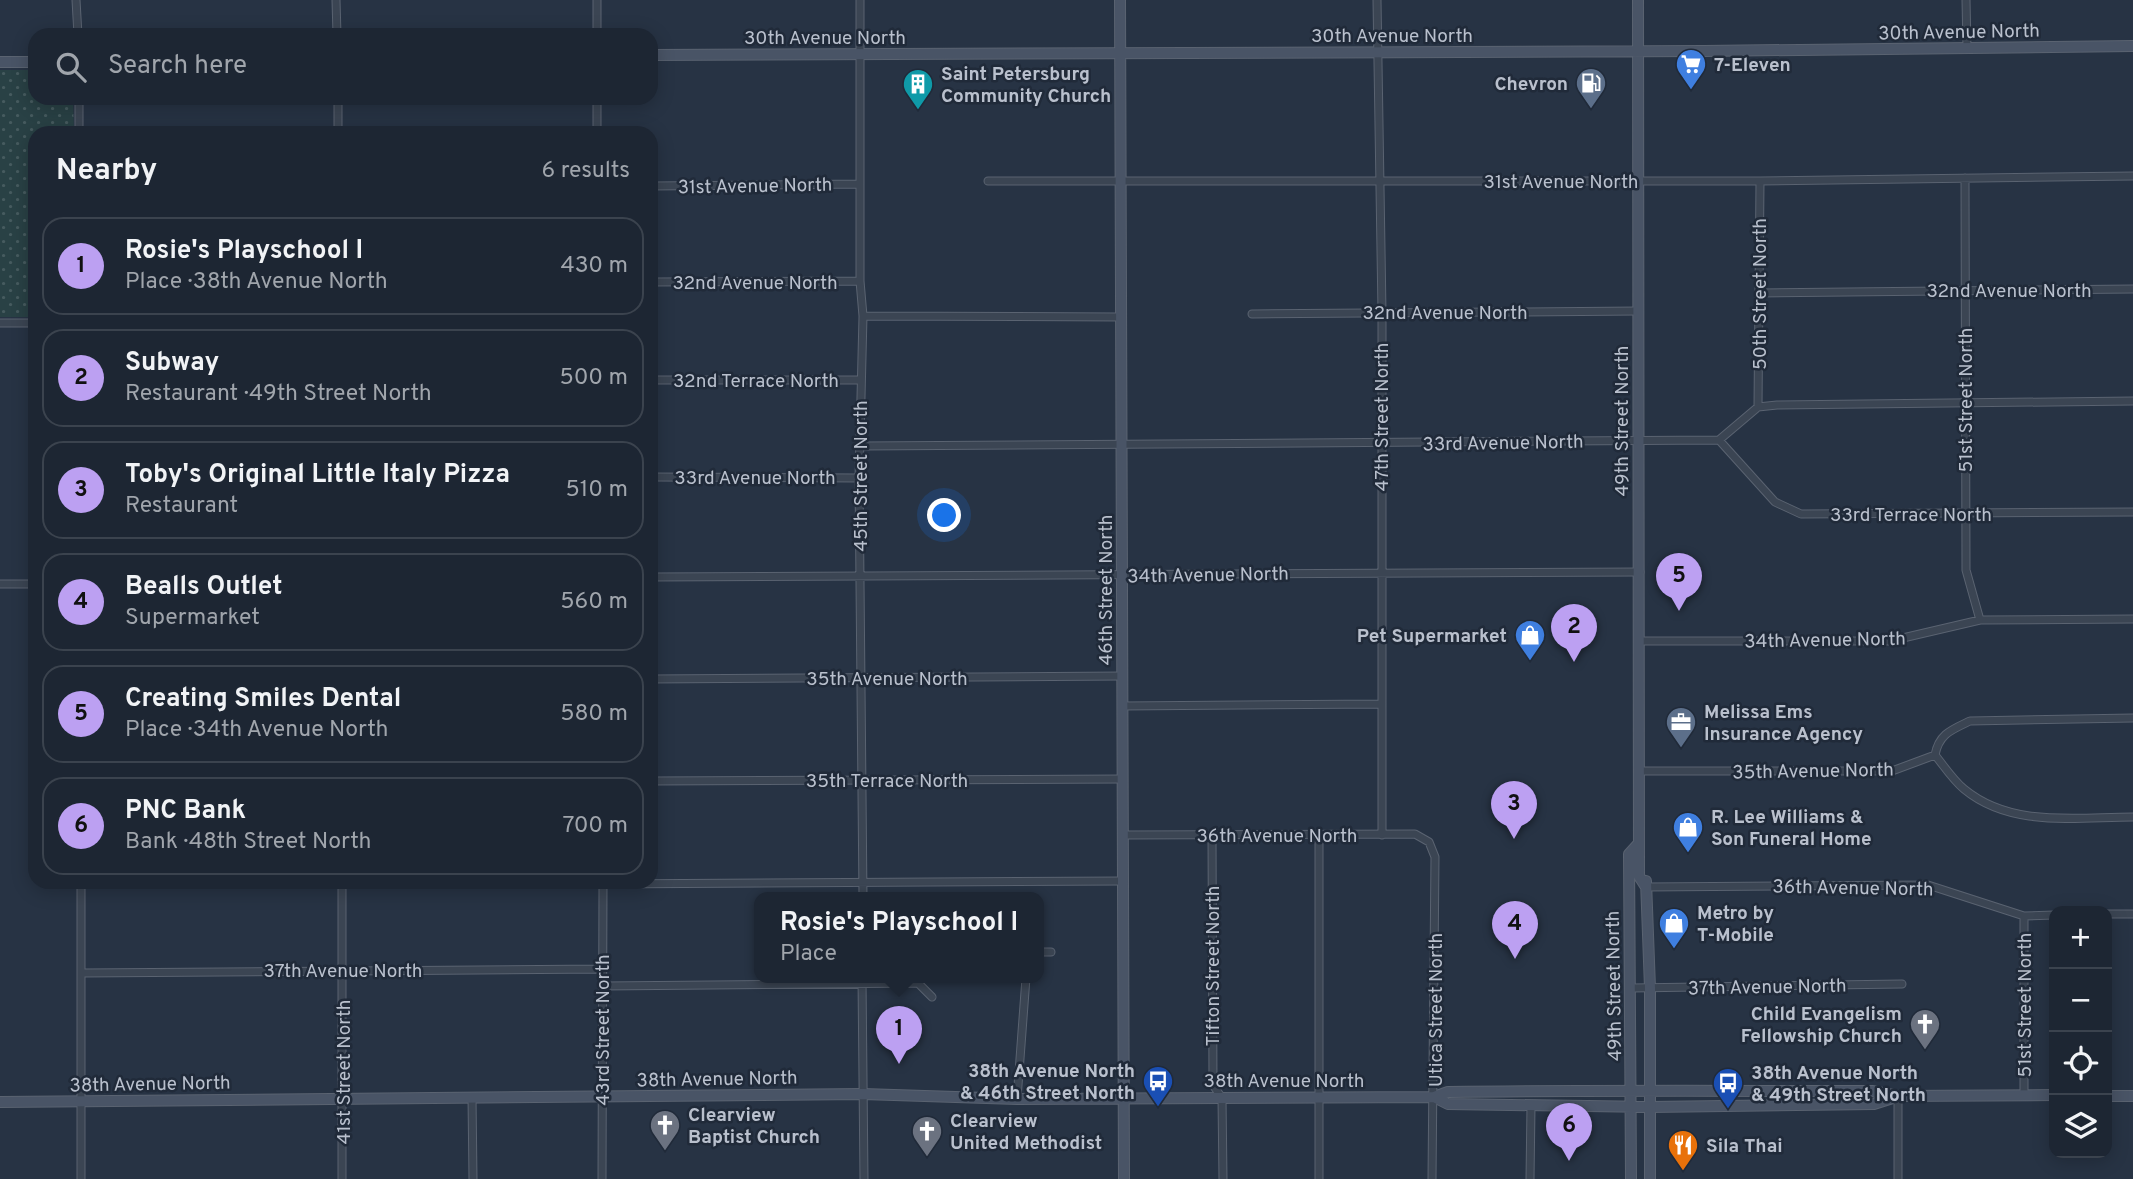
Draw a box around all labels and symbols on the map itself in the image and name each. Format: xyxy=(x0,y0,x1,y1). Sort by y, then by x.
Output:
street label: 30th Avenue North xyxy=(1878,20,2040,46)
street label: 30th Avenue North xyxy=(1311,25,1473,49)
street label: 30th Avenue North xyxy=(744,27,906,51)
supermarket icon: 7-Eleven xyxy=(1674,47,1708,91)
place label: 7-Eleven xyxy=(1714,54,1791,78)
place label: Saint Petersburg Community Church xyxy=(941,63,1111,109)
fuel station icon: Chevron xyxy=(1574,66,1608,110)
building icon: Saint Petersburg Community Church xyxy=(901,67,935,111)
place label: Chevron xyxy=(1494,73,1568,97)
street label: 31st Avenue North xyxy=(1484,171,1638,195)
street label: 31st Avenue North xyxy=(677,174,833,200)
street label: 50th Street North xyxy=(1749,218,1773,370)
street label: 32nd Avenue North xyxy=(672,272,838,296)
street label: 32nd Avenue North xyxy=(1926,280,2092,304)
street label: 32nd Avenue North xyxy=(1362,302,1528,326)
street label: 51st Street North xyxy=(1955,328,1979,472)
street label: 47th Street North xyxy=(1371,343,1395,491)
street label: 49th Street North xyxy=(1611,346,1635,496)
street label: 32nd Terrace North xyxy=(673,370,839,394)
street label: 45th Street North xyxy=(850,400,874,552)
street label: 33rd Avenue North xyxy=(1422,431,1584,457)
street label: 33rd Avenue North xyxy=(674,467,836,491)
your location xyxy=(927,498,961,532)
street label: 33rd Terrace North xyxy=(1830,504,1992,528)
street label: 46th Street North xyxy=(1095,514,1119,666)
pin: 5 xyxy=(1656,553,1702,611)
street label: 34th Avenue North xyxy=(1127,563,1289,589)
pin: 2 xyxy=(1551,604,1597,662)
shop icon: Pet Supermarket xyxy=(1513,618,1547,662)
place label: Pet Supermarket xyxy=(1357,625,1507,649)
street label: 34th Avenue North xyxy=(1744,628,1906,654)
street label: 35th Avenue North xyxy=(806,668,968,692)
place label: Melissa Ems Insurance Agency xyxy=(1704,701,1863,747)
office icon: Melissa Ems Insurance Agency xyxy=(1664,705,1698,749)
street label: 35th Avenue North xyxy=(1732,759,1894,785)
street label: 35th Terrace North xyxy=(806,770,968,794)
pin: 3 xyxy=(1491,781,1537,839)
place label: R. Lee Williams & Son Funeral Home xyxy=(1711,806,1872,852)
shop icon: R. Lee Williams & Son Funeral Home xyxy=(1671,810,1705,854)
street label: 36th Avenue North xyxy=(1196,825,1358,849)
street label: 36th Avenue North xyxy=(1772,876,1934,902)
street label: Tifton Street North xyxy=(1202,886,1226,1047)
pin: 4 xyxy=(1492,901,1538,959)
place label: Metro by T-Mobile xyxy=(1697,902,1774,948)
shop icon: Metro by T-Mobile xyxy=(1657,906,1691,950)
street label: 49th Street North xyxy=(1602,910,1628,1062)
street label: Utica Street North xyxy=(1425,933,1449,1087)
street label: 51st Street North xyxy=(2014,933,2038,1077)
street label: 43rd Street North xyxy=(592,954,616,1106)
street label: 37th Avenue North xyxy=(264,960,422,984)
street label: 37th Avenue North xyxy=(1687,975,1847,1001)
street label: 41st Street North xyxy=(333,1000,357,1144)
place label: Child Evangelism Fellowship Church xyxy=(1741,1003,1902,1049)
pin: 1 xyxy=(876,1006,922,1064)
church icon: Child Evangelism Fellowship Church xyxy=(1908,1007,1942,1051)
place label: 38th Avenue North & 46th Street North xyxy=(960,1060,1135,1106)
place label: 38th Avenue North & 49th Street North xyxy=(1751,1062,1926,1108)
bus stop icon: 38th Avenue North & 46th Street North xyxy=(1141,1064,1175,1108)
bus stop icon: 38th Avenue North & 49th Street North xyxy=(1711,1066,1745,1110)
street label: 38th Avenue North xyxy=(636,1067,798,1093)
street label: 38th Avenue North xyxy=(1203,1070,1365,1094)
street label: 38th Avenue North xyxy=(69,1072,231,1098)
pin: 6 xyxy=(1546,1103,1592,1161)
place label: Clearview Baptist Church xyxy=(688,1104,820,1150)
church icon: Clearview Baptist Church xyxy=(648,1108,682,1152)
place label: Clearview United Methodist xyxy=(950,1110,1102,1156)
church icon: Clearview United Methodist xyxy=(910,1114,944,1158)
restaurant icon: Sila Thai xyxy=(1666,1128,1700,1172)
place label: Sila Thai xyxy=(1706,1135,1783,1159)

